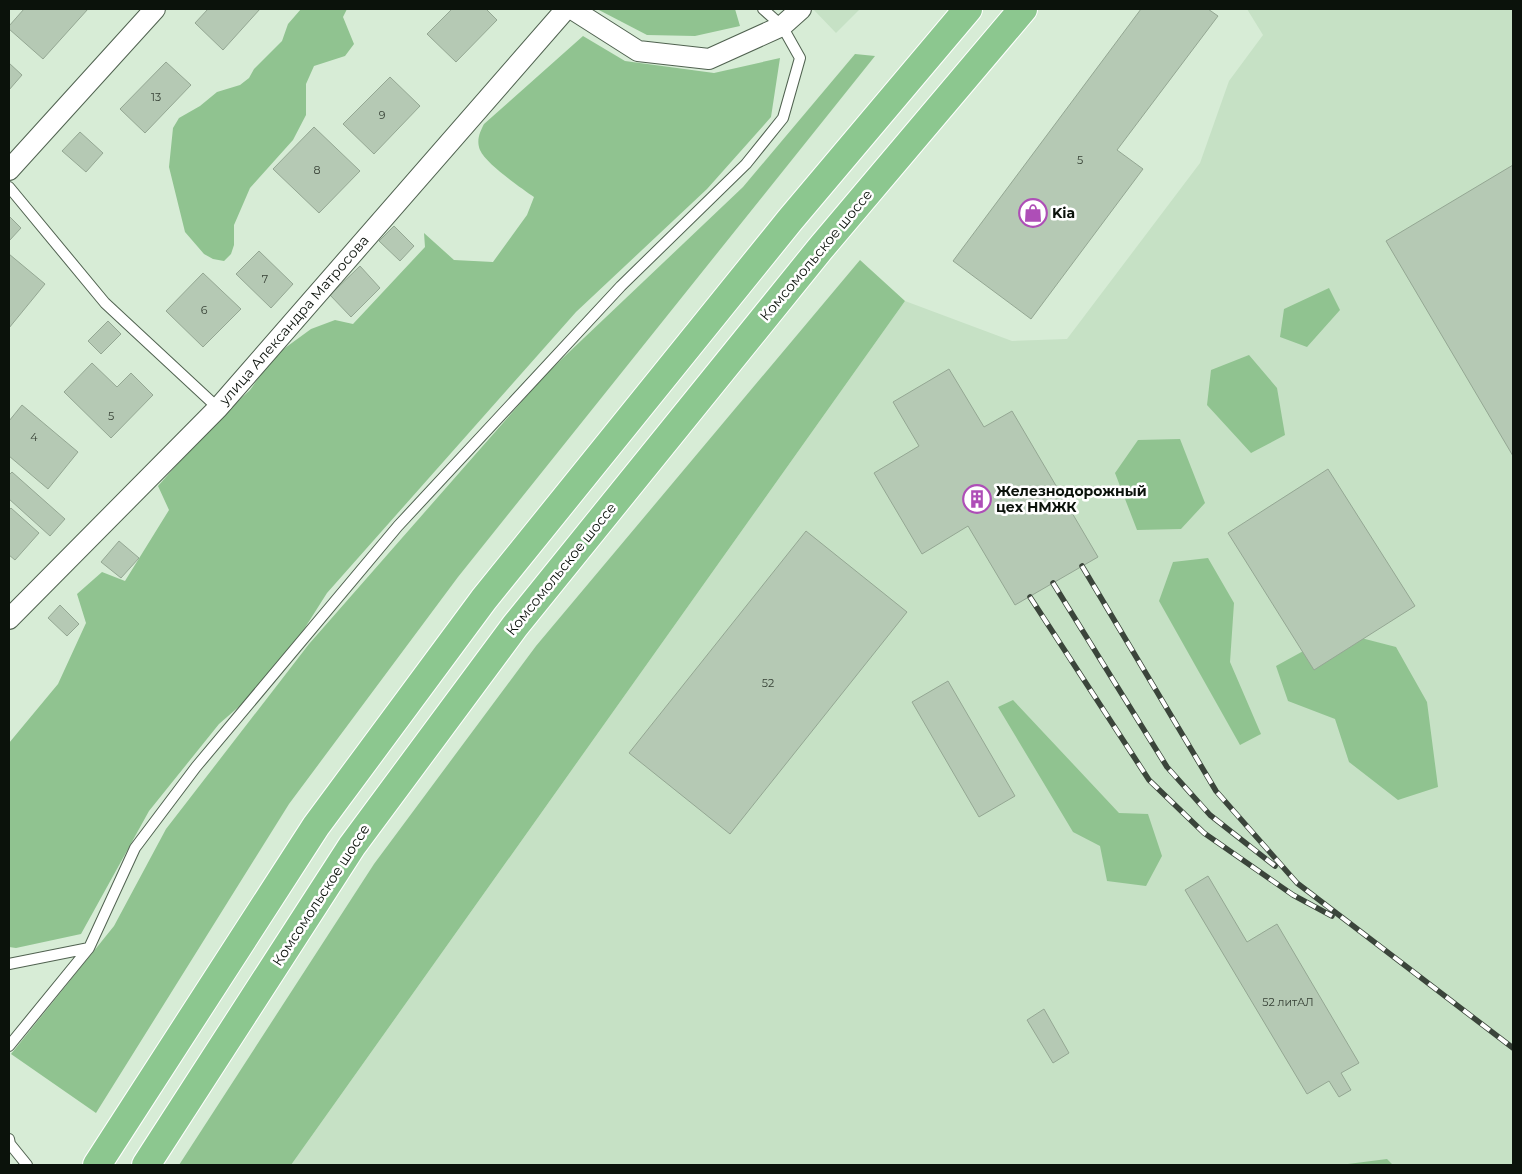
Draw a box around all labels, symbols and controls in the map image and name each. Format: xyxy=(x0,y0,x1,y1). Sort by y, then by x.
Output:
house number: 13 xyxy=(151,90,161,104)
house number: 9 xyxy=(379,108,386,122)
house number: 5 xyxy=(1077,153,1083,167)
house number: 8 xyxy=(313,163,321,177)
street label: Комсомольское шоссе xyxy=(756,186,876,324)
shop icon: Kia xyxy=(1018,198,1048,228)
place label: Kia xyxy=(1052,204,1075,222)
street label: улица Александра Матросова xyxy=(215,231,373,409)
house number: 7 xyxy=(262,272,268,286)
house number: 6 xyxy=(201,303,208,317)
house number: 5 xyxy=(108,409,114,423)
house number: 4 xyxy=(30,430,38,444)
place label: Железнодорожный цех НМЖК xyxy=(996,482,1147,516)
building icon: Железнодорожный цех НМЖК xyxy=(962,484,992,514)
street label: Комсомольское шоссе xyxy=(502,499,620,639)
house number: 52 xyxy=(762,676,774,690)
street label: Комсомольское шоссе xyxy=(268,821,374,969)
house number: 52 литАЛ xyxy=(1262,995,1314,1009)

